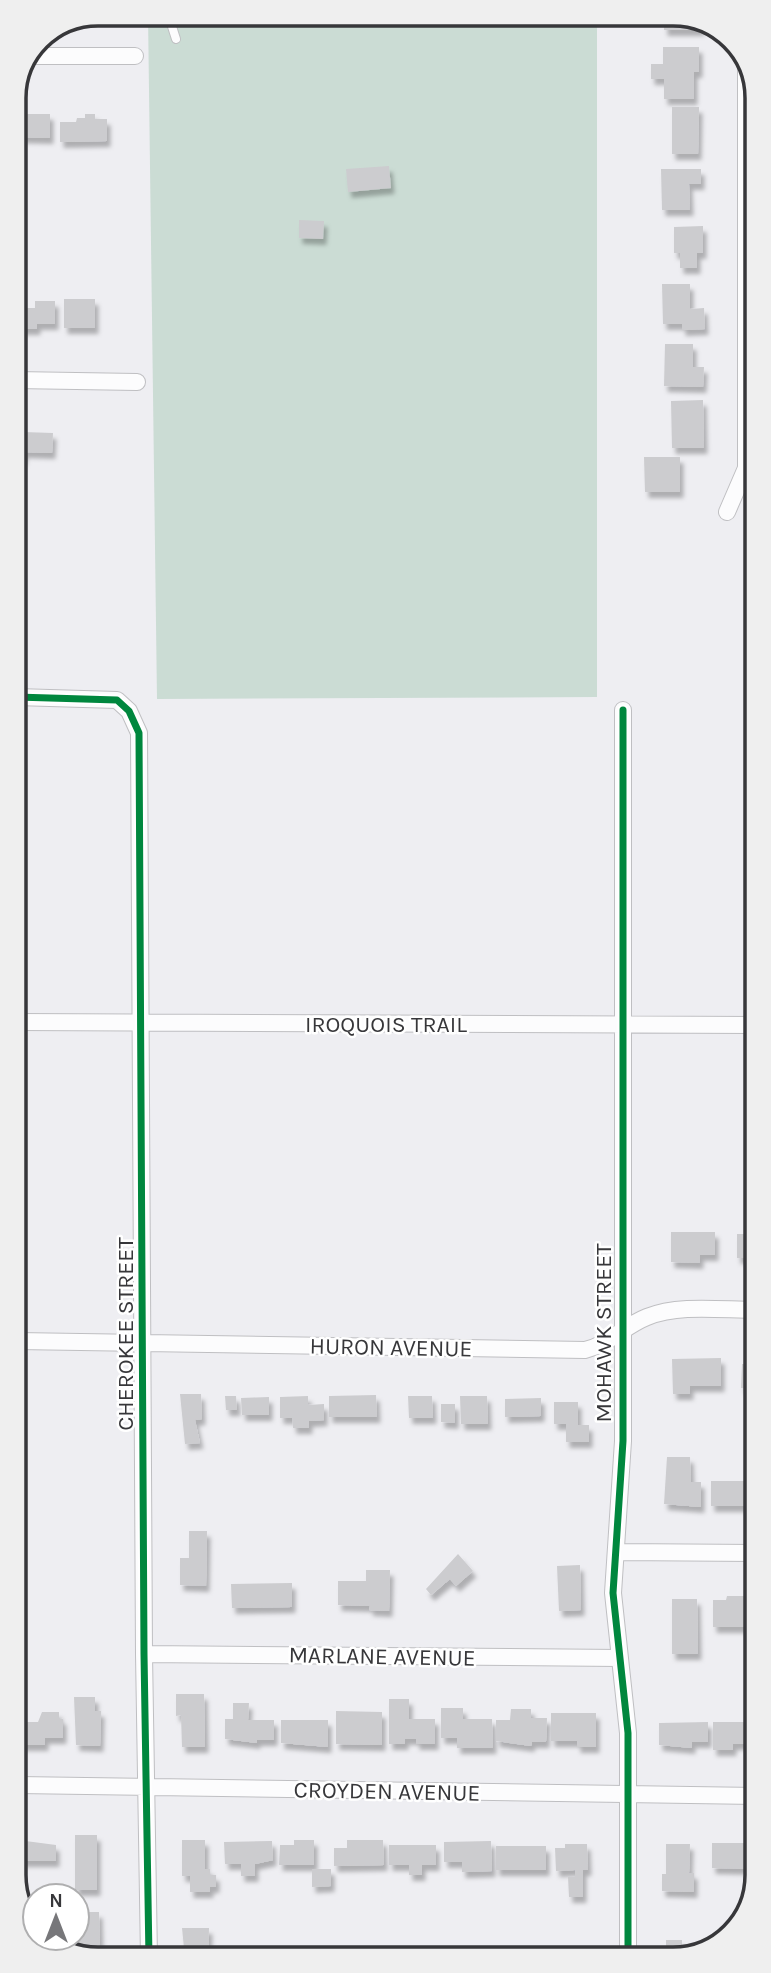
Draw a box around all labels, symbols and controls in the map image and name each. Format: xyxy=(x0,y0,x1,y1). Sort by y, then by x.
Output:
street label: IROQUOIS TRAIL xyxy=(305,1011,467,1038)
street label: CHEROKEE STREET xyxy=(112,1237,139,1431)
street label: MOHAWK STREET xyxy=(590,1243,617,1423)
street label: HURON AVENUE xyxy=(309,1333,473,1362)
street label: MARLANE AVENUE xyxy=(288,1641,476,1672)
street label: CROYDEN AVENUE xyxy=(293,1776,481,1807)
north arrow xyxy=(21,1882,91,1952)
text: N xyxy=(49,1890,63,1912)

